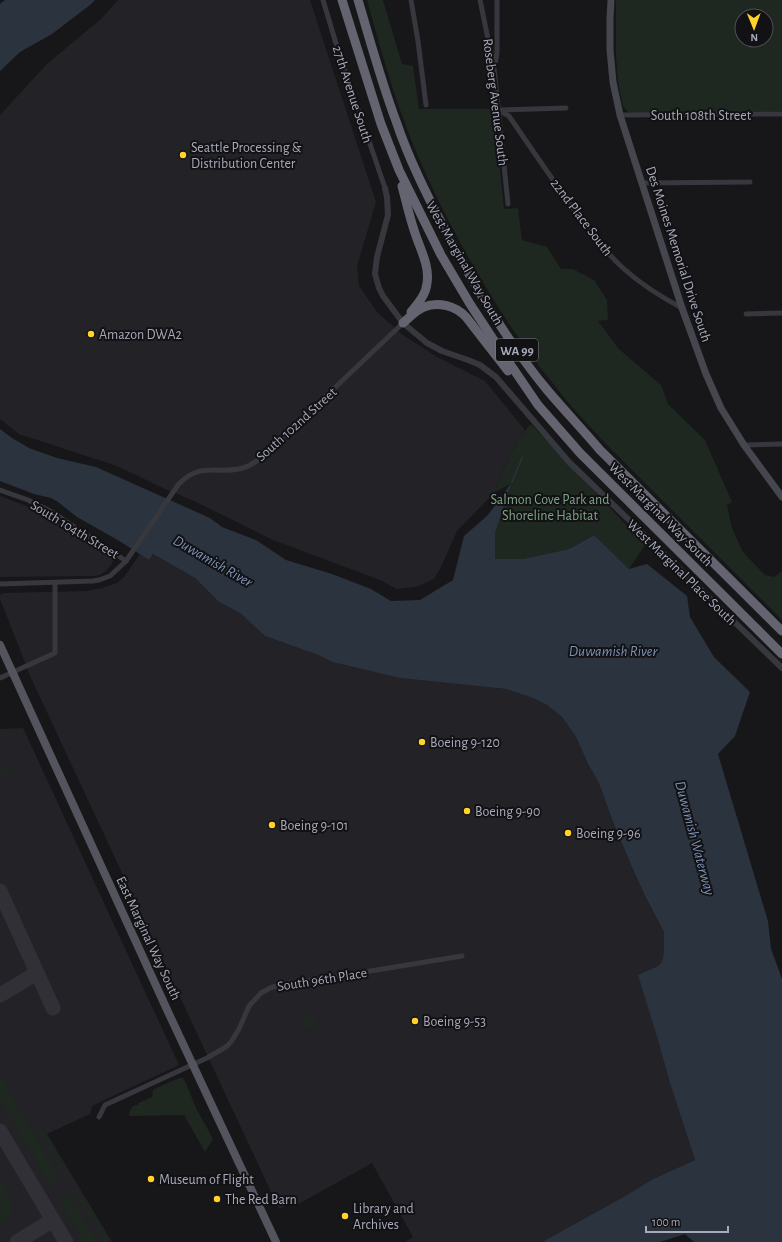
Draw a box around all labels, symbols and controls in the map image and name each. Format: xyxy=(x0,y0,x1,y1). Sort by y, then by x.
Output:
north arrow xyxy=(734,8,774,48)
text: N xyxy=(750,32,758,43)
street label: Roseberg Avenue South xyxy=(480,38,510,167)
street label: 27th Avenue South xyxy=(330,44,374,145)
street label: South 108th Street xyxy=(651,109,752,123)
place label: Seattle Processing & Distribution Center xyxy=(191,141,302,171)
marker: Seattle Processing & Distribution Center xyxy=(178,150,188,160)
street label: Des Moines Memorial Drive South xyxy=(643,165,713,344)
street label: 22nd Place South xyxy=(548,176,615,259)
street label: West Marginal Way South xyxy=(423,199,505,328)
place label: Amazon DWA2 xyxy=(99,328,182,342)
marker: Amazon DWA2 xyxy=(86,329,96,339)
road number: WA 99 xyxy=(496,339,538,361)
street label: South 102nd Street xyxy=(254,385,340,464)
street label: West Marginal Way South xyxy=(606,460,715,569)
park label: Salmon Cove Park and Shoreline Habitat xyxy=(490,493,610,523)
street label: South 104th Street xyxy=(28,498,122,562)
street label: West Marginal Place South xyxy=(624,517,738,628)
water label: Duwamish River xyxy=(171,533,256,591)
water label: Duwamish River xyxy=(569,644,658,659)
place label: Boeing 9-120 xyxy=(430,736,500,750)
marker: Boeing 9-120 xyxy=(417,737,427,747)
water label: Duwamish Waterway xyxy=(672,779,717,898)
place label: Boeing 9-90 xyxy=(475,805,540,819)
marker: Boeing 9-90 xyxy=(462,806,472,816)
place label: Boeing 9-101 xyxy=(280,819,348,833)
marker: Boeing 9-101 xyxy=(267,820,277,830)
place label: Boeing 9-96 xyxy=(576,827,640,841)
marker: Boeing 9-96 xyxy=(563,828,573,838)
street label: East Marginal Way South xyxy=(113,874,183,1002)
street label: South 96th Place xyxy=(276,966,368,994)
place label: Boeing 9-53 xyxy=(423,1015,486,1029)
marker: Boeing 9-53 xyxy=(410,1016,420,1026)
place label: Museum of Flight xyxy=(159,1173,254,1187)
marker: Museum of Flight xyxy=(146,1174,156,1184)
place label: The Red Barn xyxy=(225,1193,297,1207)
marker: The Red Barn xyxy=(212,1194,222,1204)
place label: Library and Archives xyxy=(353,1202,414,1232)
scale bar xyxy=(646,1208,728,1234)
marker: Library and Archives xyxy=(340,1211,350,1221)
text: 100 m xyxy=(652,1216,680,1228)

